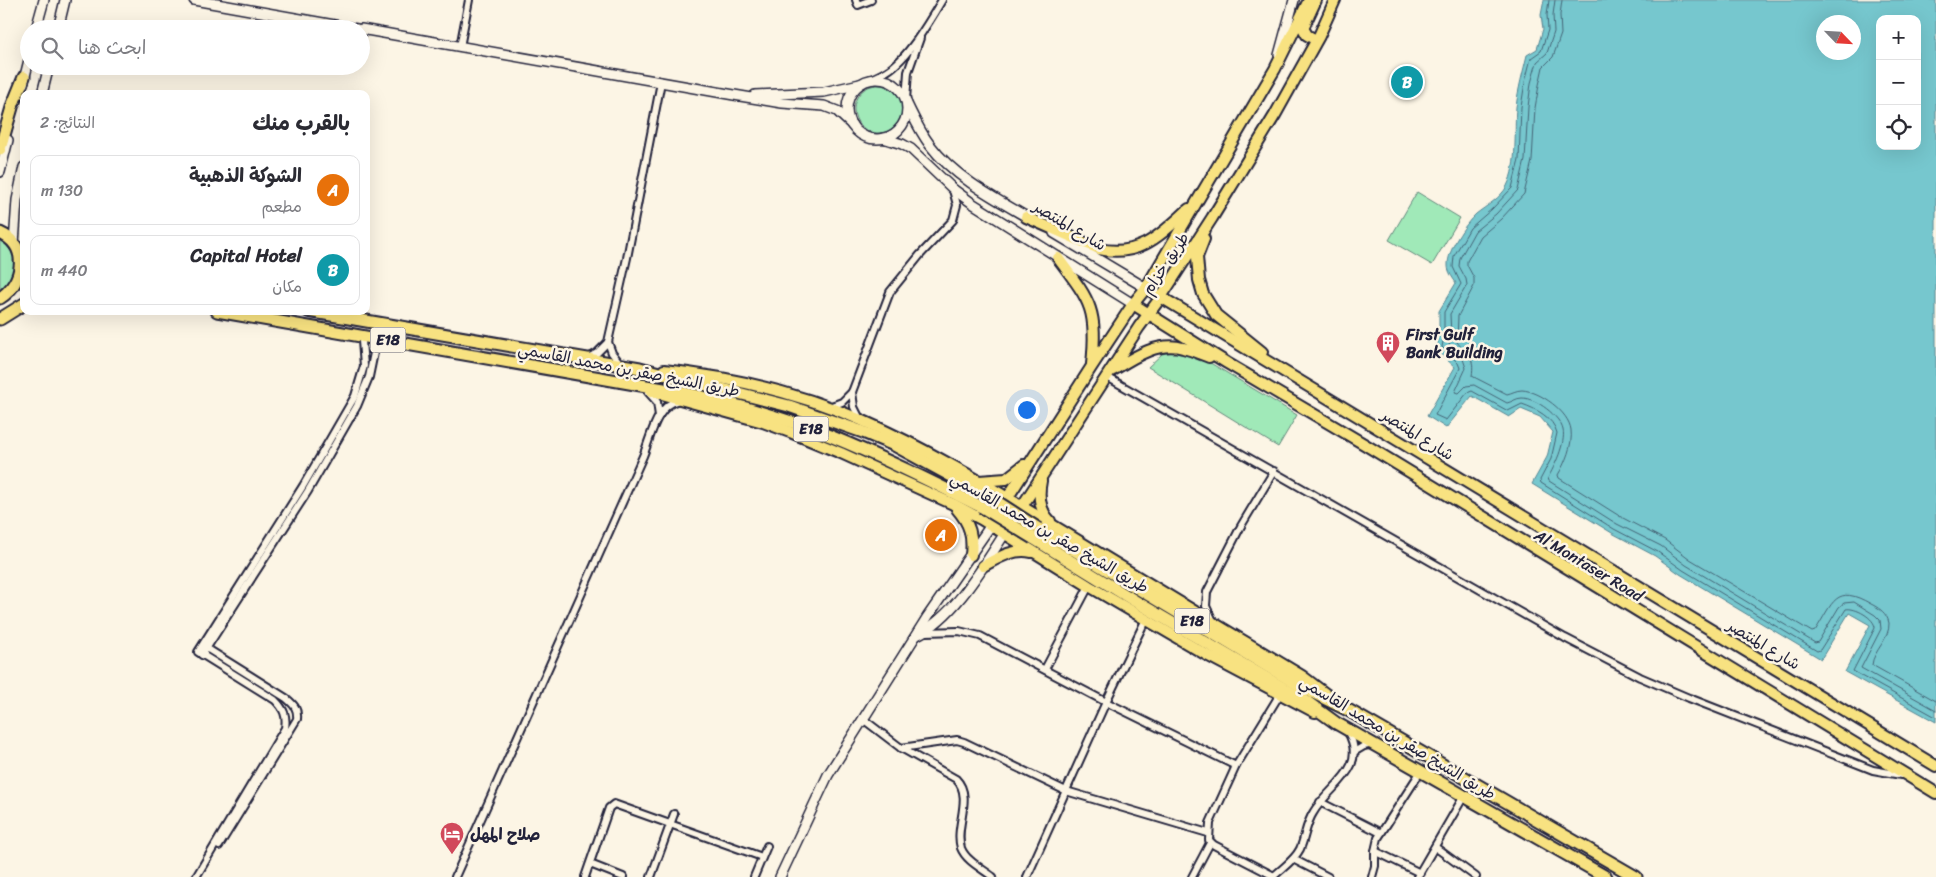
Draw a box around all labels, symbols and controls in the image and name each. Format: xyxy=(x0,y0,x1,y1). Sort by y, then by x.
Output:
north arrow xyxy=(1816,15,1861,60)
map controls xyxy=(1876,15,1921,150)
button: + xyxy=(1876,15,1921,60)
search box xyxy=(20,20,370,75)
text: ابحث هنا xyxy=(78,31,146,64)
icon: search xyxy=(38,34,66,62)
button: − xyxy=(1876,60,1921,105)
pin: B xyxy=(1391,63,1423,101)
text: بالقرب منك xyxy=(252,104,350,142)
button: locate xyxy=(1876,105,1921,150)
text: النتائج: 2 xyxy=(40,108,95,137)
text: الشوكة الذهبية xyxy=(189,159,302,192)
text: 130 m xyxy=(41,176,83,205)
text: A xyxy=(328,176,338,205)
street label: شارع المنتصر xyxy=(1026,191,1112,259)
text: مطعم xyxy=(262,192,302,221)
street label: طريق خزام xyxy=(1134,226,1197,301)
text: Capital Hotel xyxy=(191,239,302,272)
text: 440 m xyxy=(41,256,88,285)
text: B xyxy=(328,256,338,285)
text: مكان xyxy=(272,272,302,301)
place label: First Gulf Bank Building xyxy=(1405,320,1503,367)
road number: E18 xyxy=(370,328,406,352)
building icon: First Gulf Bank Building xyxy=(1375,330,1401,364)
street label: طريق الشيخ صقر بن محمد القاسمي xyxy=(516,334,742,405)
your location xyxy=(1014,397,1040,423)
street label: شارع المنتصر xyxy=(1374,399,1460,468)
road number: E18 xyxy=(794,416,828,442)
street label: طريق الشيخ صقر بن محمد القاسمي xyxy=(945,464,1155,601)
pin: A xyxy=(925,516,957,554)
street label: Al Montaser Road xyxy=(1527,521,1651,610)
road number: E18 xyxy=(1174,608,1210,634)
street label: شارع المنتصر xyxy=(1720,610,1806,678)
street label: طريق الشيخ صقر بن محمد القاسمي xyxy=(1294,667,1502,808)
place label: صلاح المهل xyxy=(470,820,540,849)
hotel icon: صلاح المهل xyxy=(439,821,465,855)

